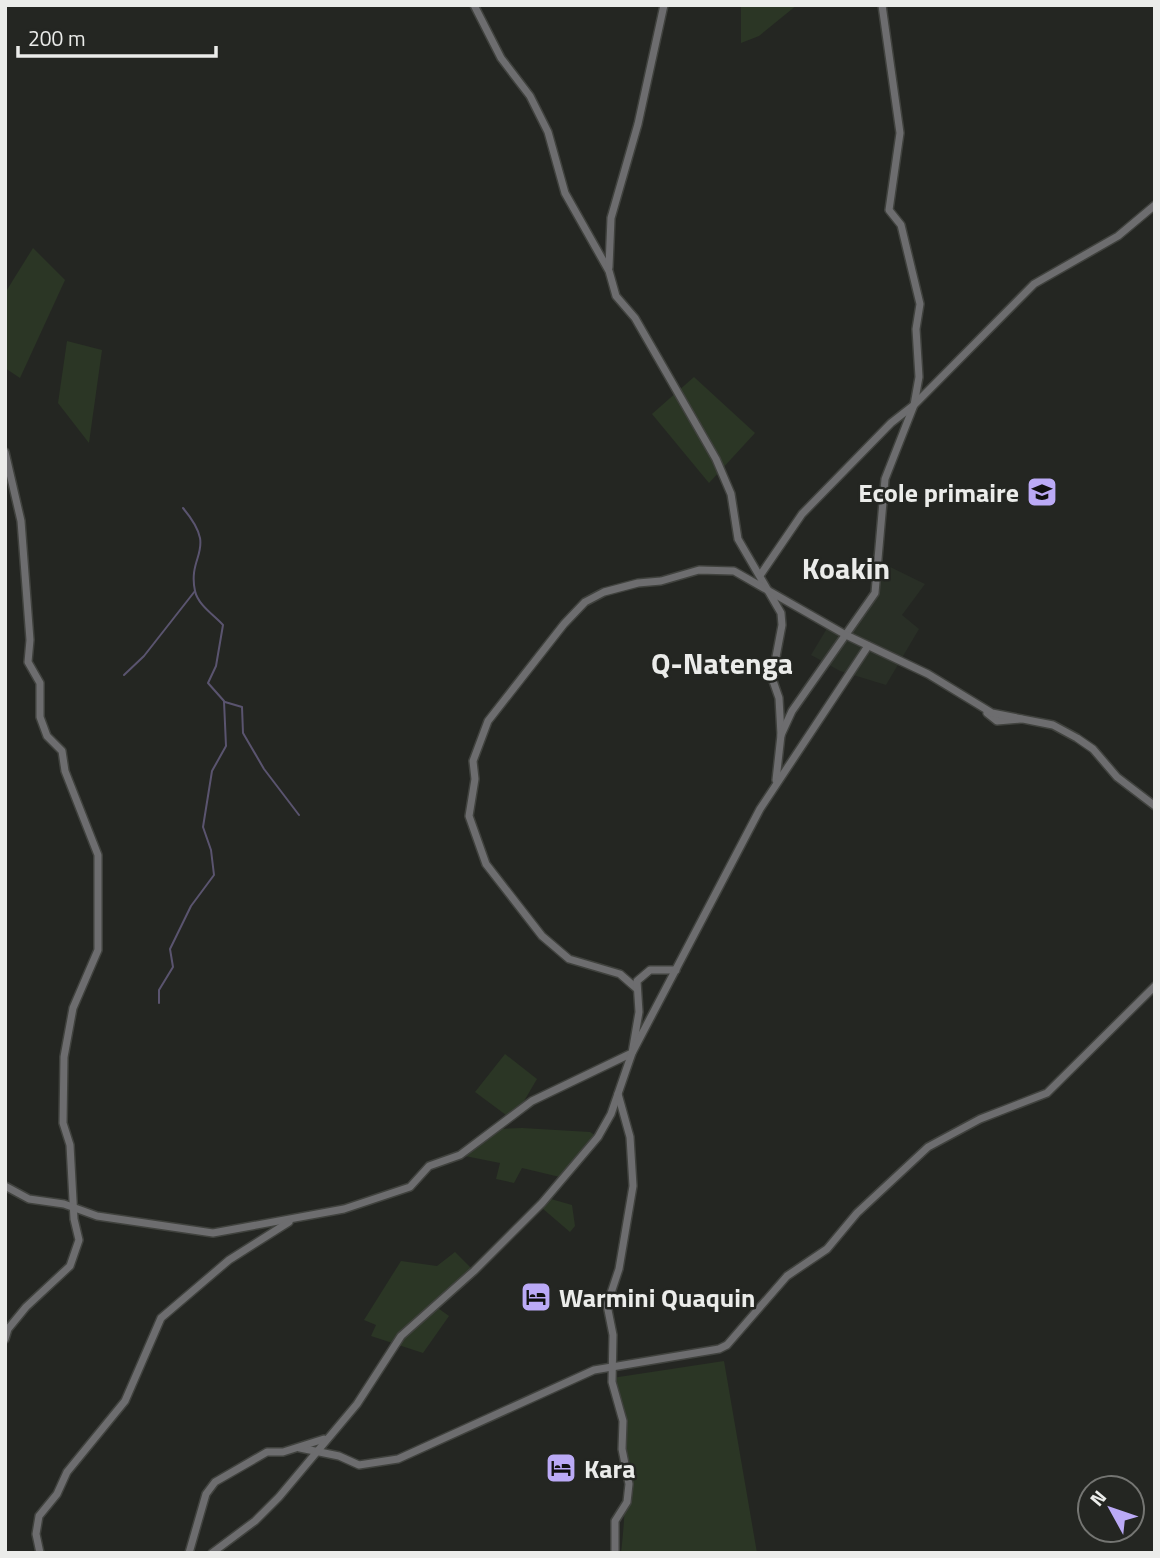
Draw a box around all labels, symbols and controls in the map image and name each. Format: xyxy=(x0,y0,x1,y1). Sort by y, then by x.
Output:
scale bar xyxy=(18,14,215,58)
text: 200 m xyxy=(28,22,85,54)
place label: Ecole primaire xyxy=(858,473,1019,512)
school or university icon: Ecole primaire xyxy=(1025,475,1059,509)
district label: Koakin xyxy=(802,545,890,591)
district label: Q-Natenga xyxy=(651,640,793,686)
place label: Warmini Quaquin xyxy=(559,1278,755,1317)
hotel icon: Warmini Quaquin xyxy=(519,1280,553,1314)
place label: Kara xyxy=(584,1449,636,1488)
hotel icon: Kara xyxy=(544,1451,578,1485)
north arrow xyxy=(1076,1474,1146,1544)
text: N xyxy=(1082,1483,1113,1512)

